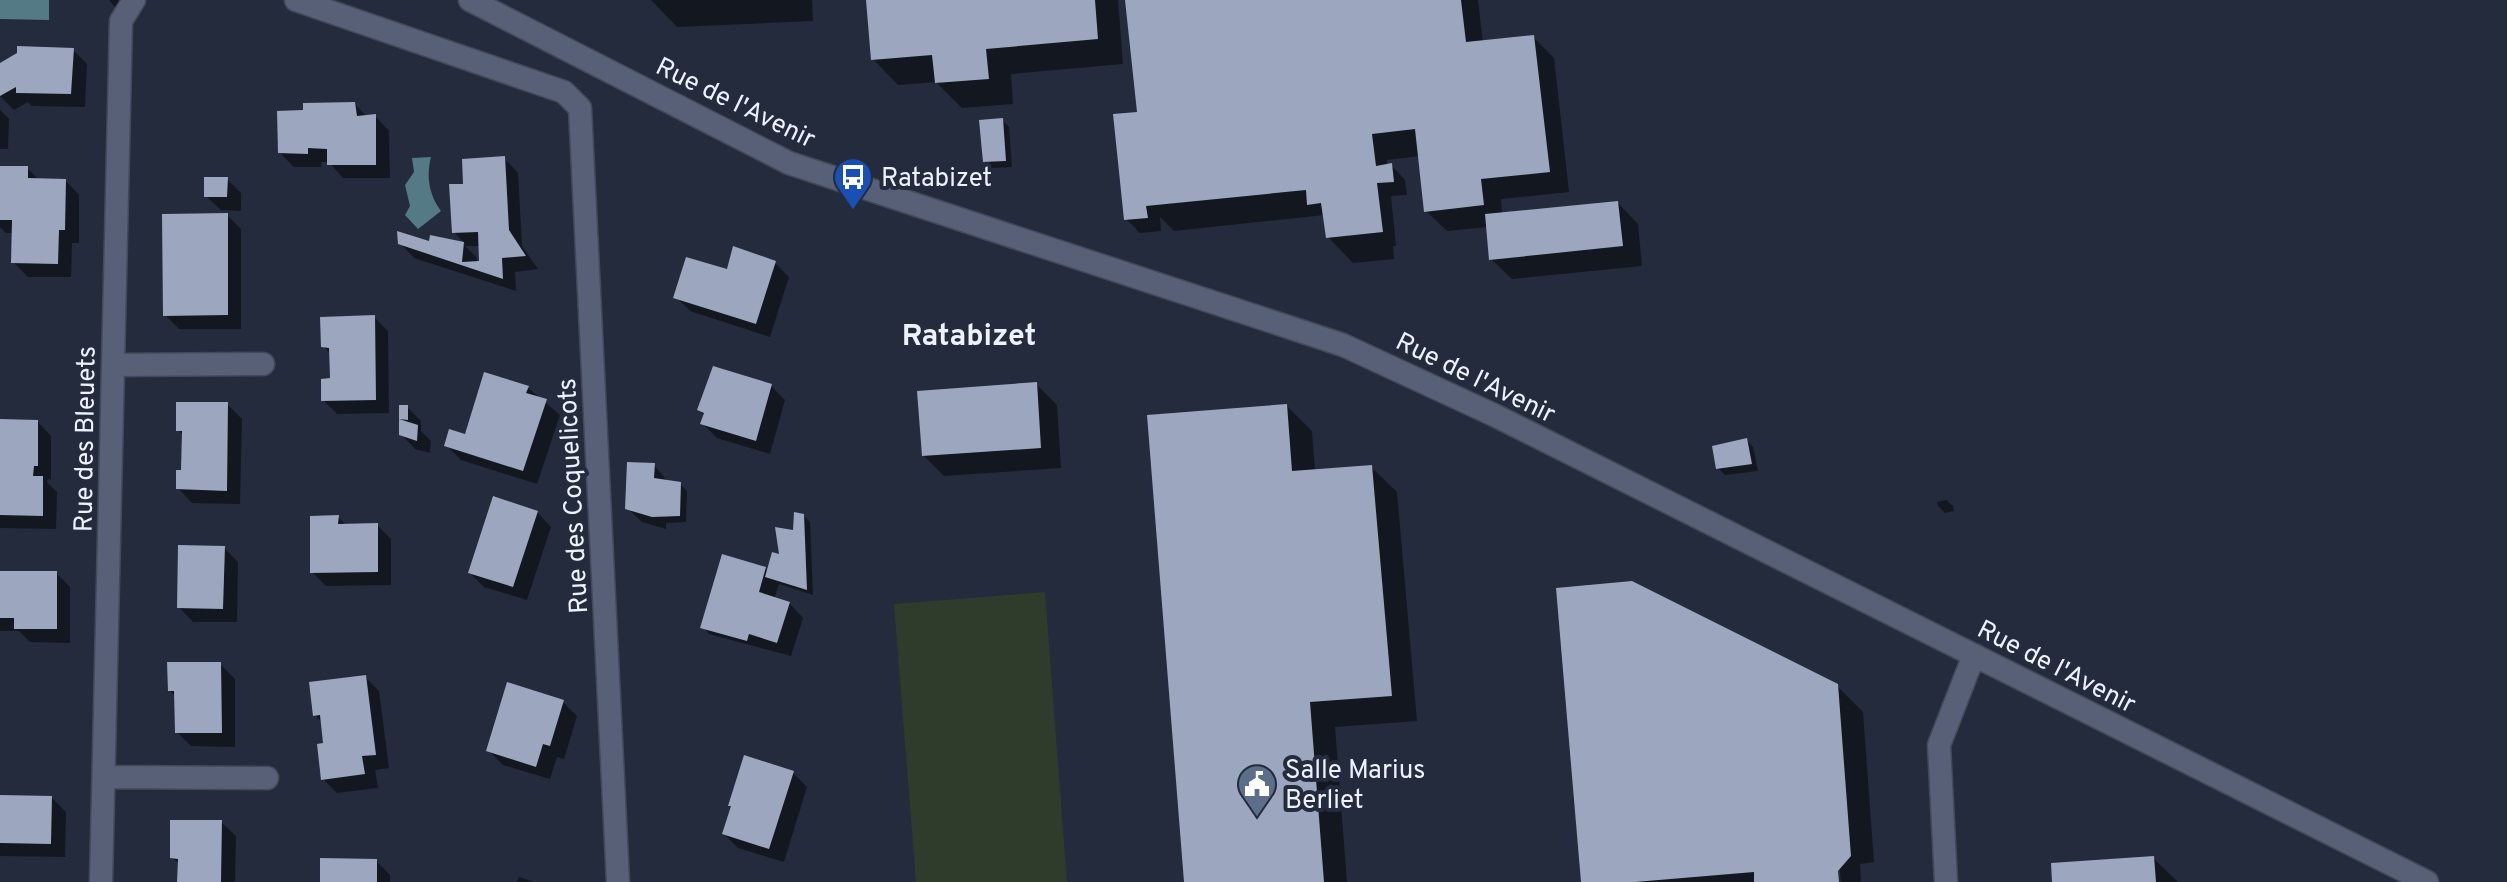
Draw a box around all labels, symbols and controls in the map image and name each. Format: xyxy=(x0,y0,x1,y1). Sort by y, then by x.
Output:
street label: Rue de l'Avenir xyxy=(650,51,820,157)
bus stop icon: Ratabizet xyxy=(832,156,874,211)
place label: Ratabizet xyxy=(881,163,992,196)
district label: Ratabizet xyxy=(902,319,1036,356)
street label: Rue de l'Avenir xyxy=(1390,326,1560,432)
street label: Rue des Bleuets xyxy=(68,346,105,532)
street label: Rue des Coquelicots xyxy=(552,377,597,614)
street label: Rue de l'Avenir xyxy=(1971,614,2141,722)
place label: Salle Marius Berliet xyxy=(1285,755,1426,818)
public building icon: Salle Marius Berliet xyxy=(1236,763,1278,818)

